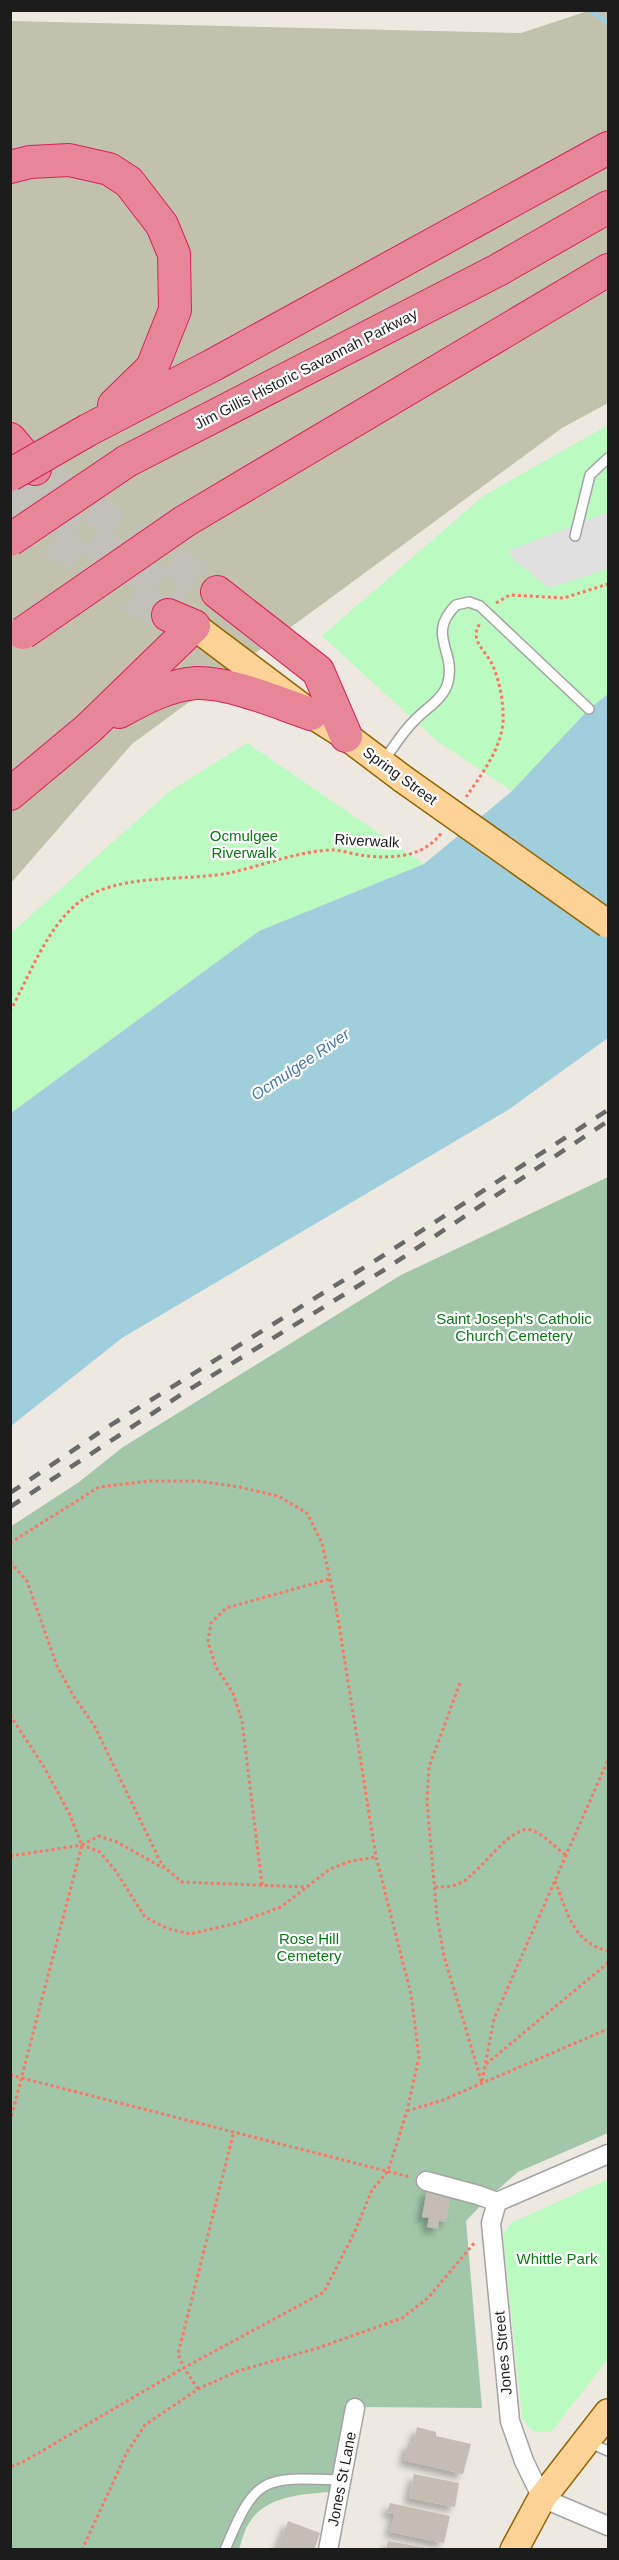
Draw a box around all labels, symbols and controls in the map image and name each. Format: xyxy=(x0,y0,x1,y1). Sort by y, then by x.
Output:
street label: Jim Gillis Historic Savannah Parkway xyxy=(192,305,420,432)
street label: Spring Street xyxy=(360,743,441,809)
park label: Ocmulgee Riverwalk xyxy=(210,827,278,861)
street label: Riverwalk xyxy=(334,830,400,851)
water label: Ocmulgee River xyxy=(248,1025,353,1104)
park label: Saint Joseph's Catholic Church Cemetery xyxy=(436,1310,592,1344)
park label: Rose Hill Cemetery xyxy=(276,1930,342,1964)
park label: Whittle Park xyxy=(517,2250,598,2267)
street label: Jones Street xyxy=(490,2310,515,2396)
street label: Jones St Lane xyxy=(324,2430,359,2528)

